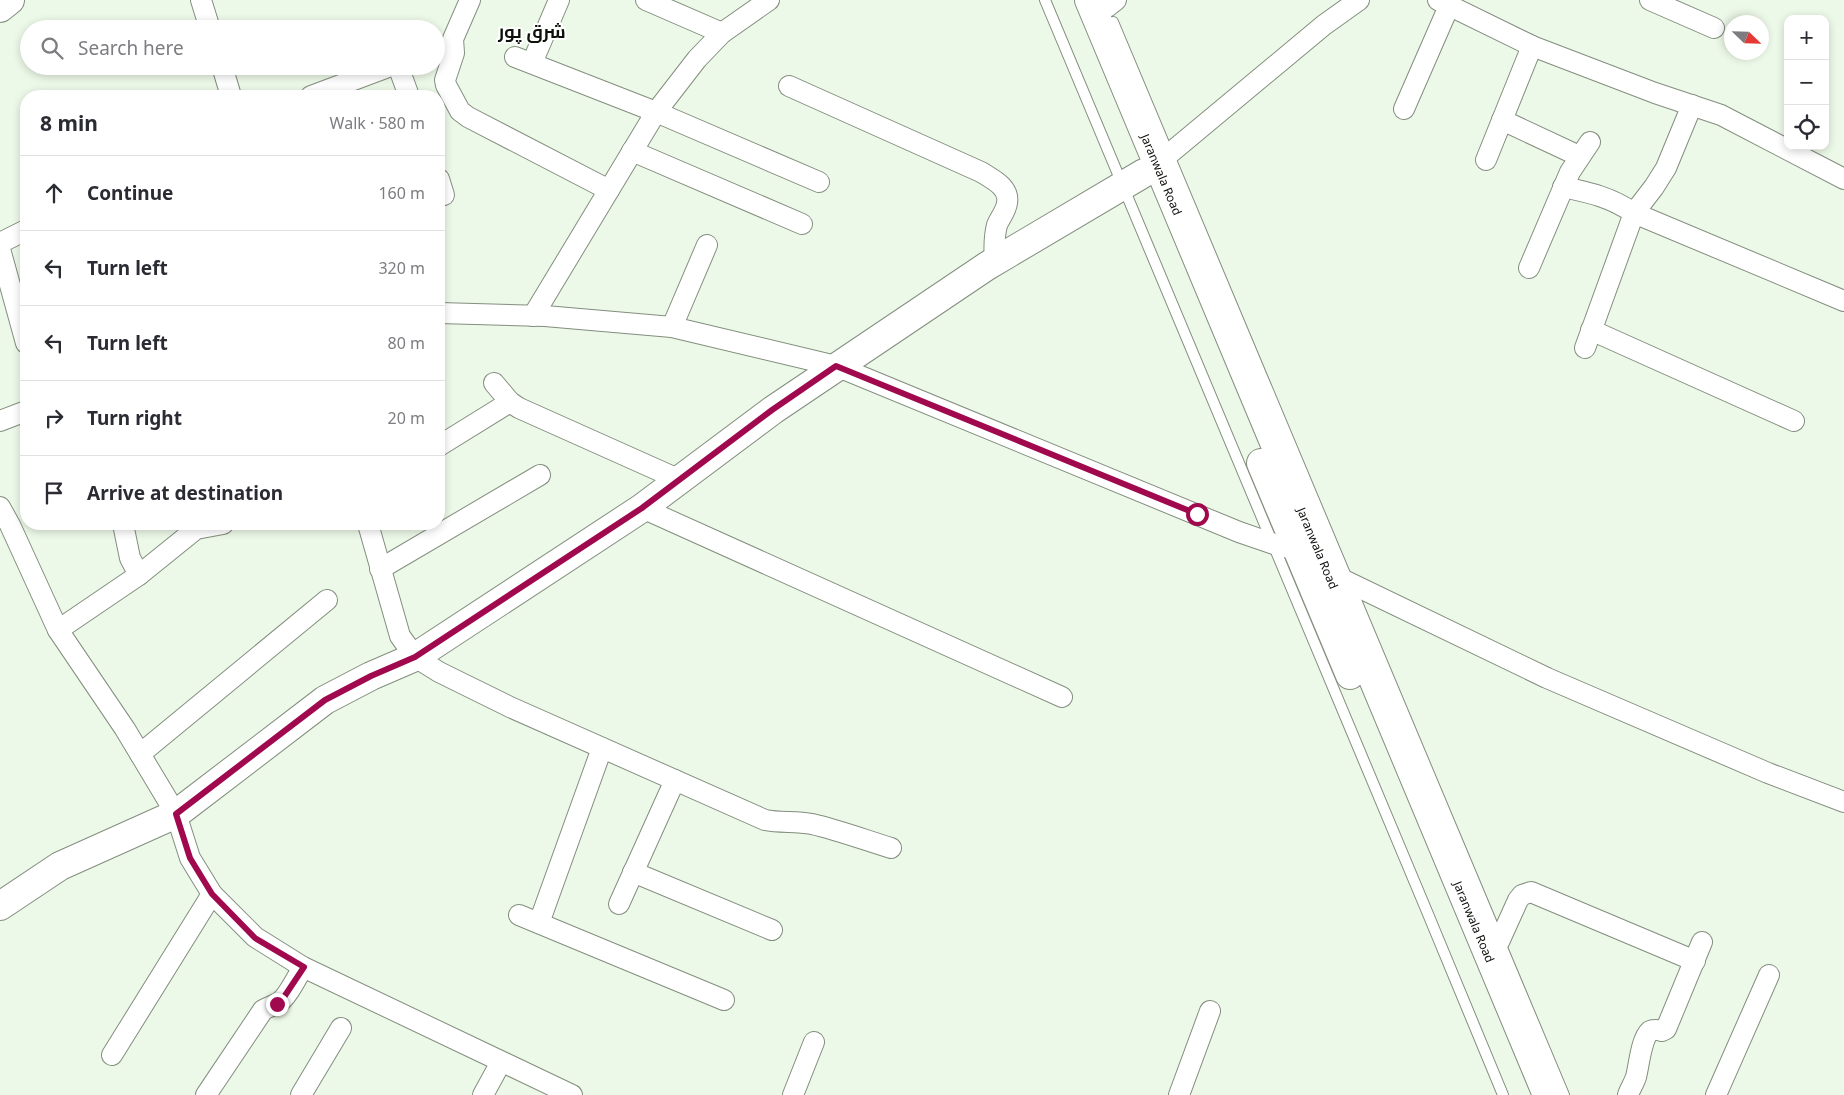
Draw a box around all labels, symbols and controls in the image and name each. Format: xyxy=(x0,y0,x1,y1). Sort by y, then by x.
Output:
north arrow xyxy=(1724,15,1769,60)
map controls xyxy=(1784,15,1829,150)
button: + xyxy=(1784,15,1829,60)
district label: شرق پور xyxy=(497,19,566,44)
search box xyxy=(20,20,445,75)
icon: search xyxy=(38,34,66,62)
text: Search here xyxy=(78,35,184,61)
button: − xyxy=(1784,60,1829,105)
button: locate xyxy=(1784,105,1829,150)
text: 8 min xyxy=(40,109,98,137)
text: Walk · 580 m xyxy=(330,112,425,134)
street label: Jaranwala Road xyxy=(1137,130,1187,218)
icon: ahead xyxy=(40,179,68,207)
text: Continue xyxy=(87,180,173,206)
text: 160 m xyxy=(378,182,425,204)
icon: left xyxy=(40,254,68,282)
text: Turn left xyxy=(87,255,168,281)
text: 320 m xyxy=(378,257,425,279)
icon: left xyxy=(40,329,68,357)
text: Turn left xyxy=(87,330,168,356)
text: 80 m xyxy=(388,332,425,354)
icon: right xyxy=(40,404,68,432)
text: Turn right xyxy=(87,405,182,431)
text: 20 m xyxy=(388,407,425,429)
icon: arrive xyxy=(40,479,68,507)
text: Arrive at destination xyxy=(87,480,283,506)
route start xyxy=(1186,503,1209,526)
street label: Jaranwala Road xyxy=(1293,504,1343,591)
street label: Jaranwala Road xyxy=(1449,877,1499,965)
route end xyxy=(266,993,289,1016)

